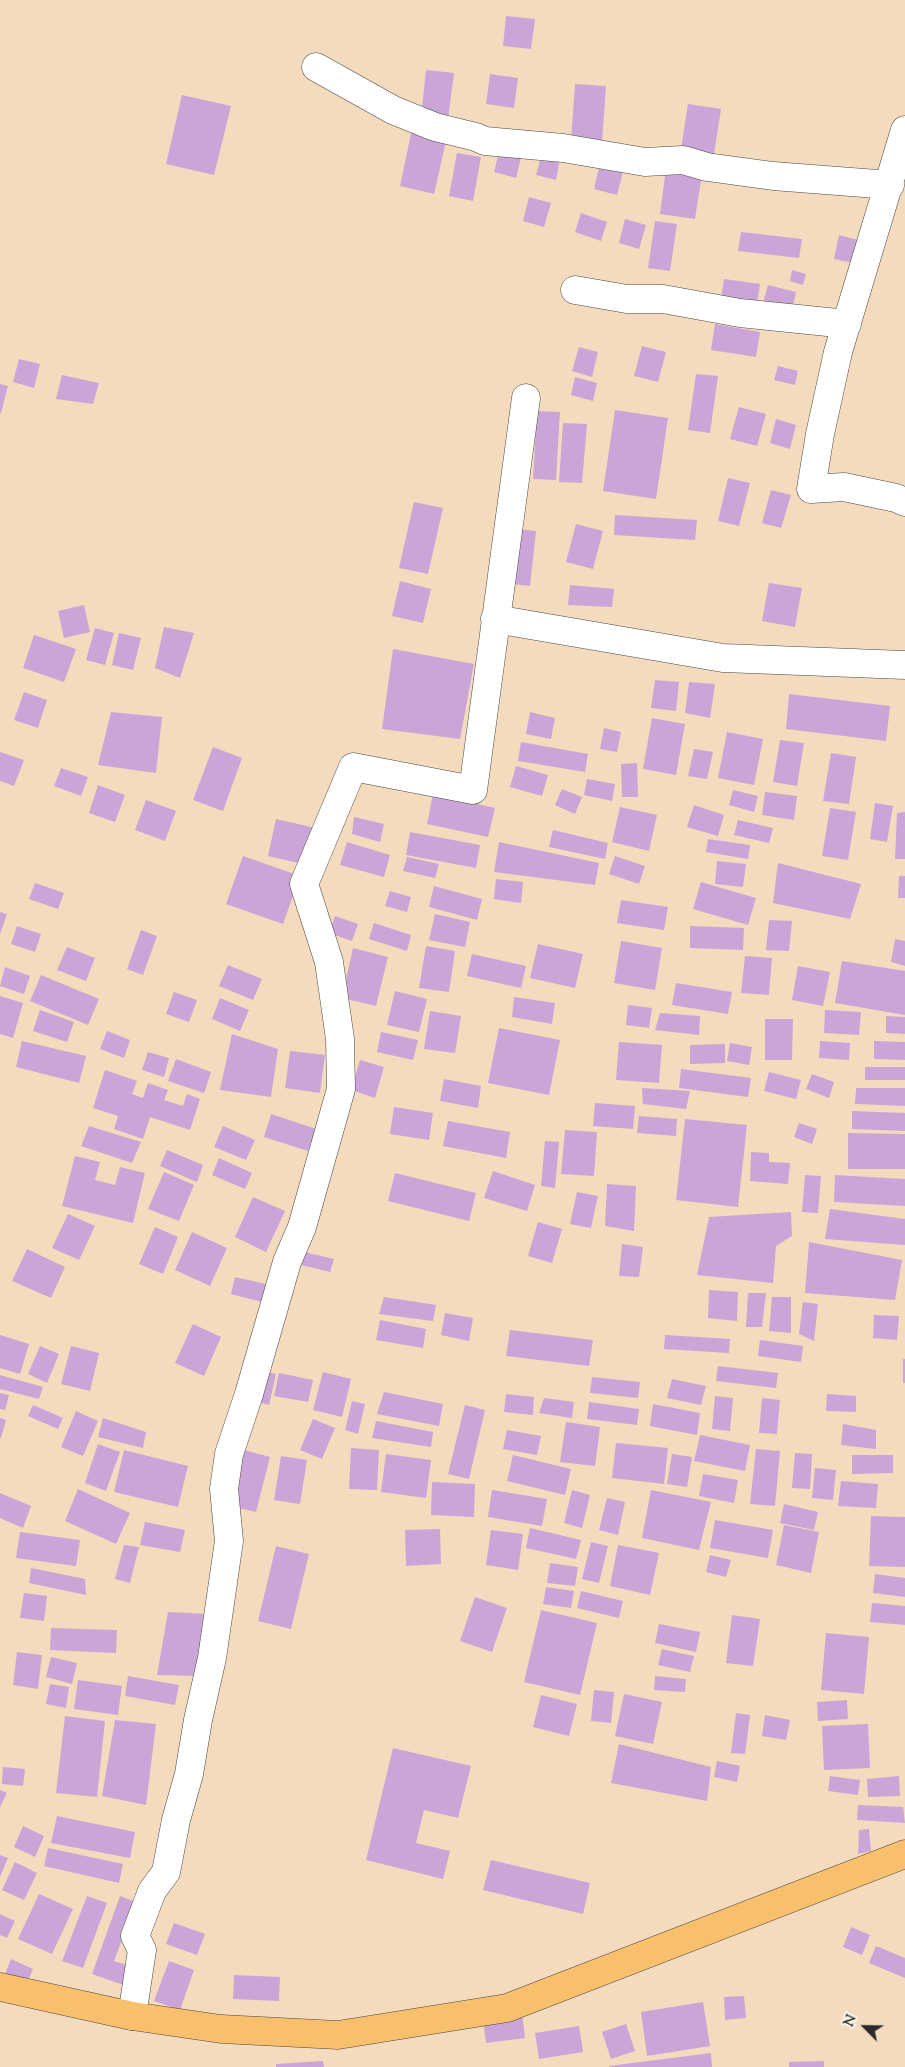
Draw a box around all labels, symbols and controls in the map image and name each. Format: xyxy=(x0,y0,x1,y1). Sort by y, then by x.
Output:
north arrow xyxy=(840,2002,890,2052)
text: N xyxy=(840,2012,863,2030)

